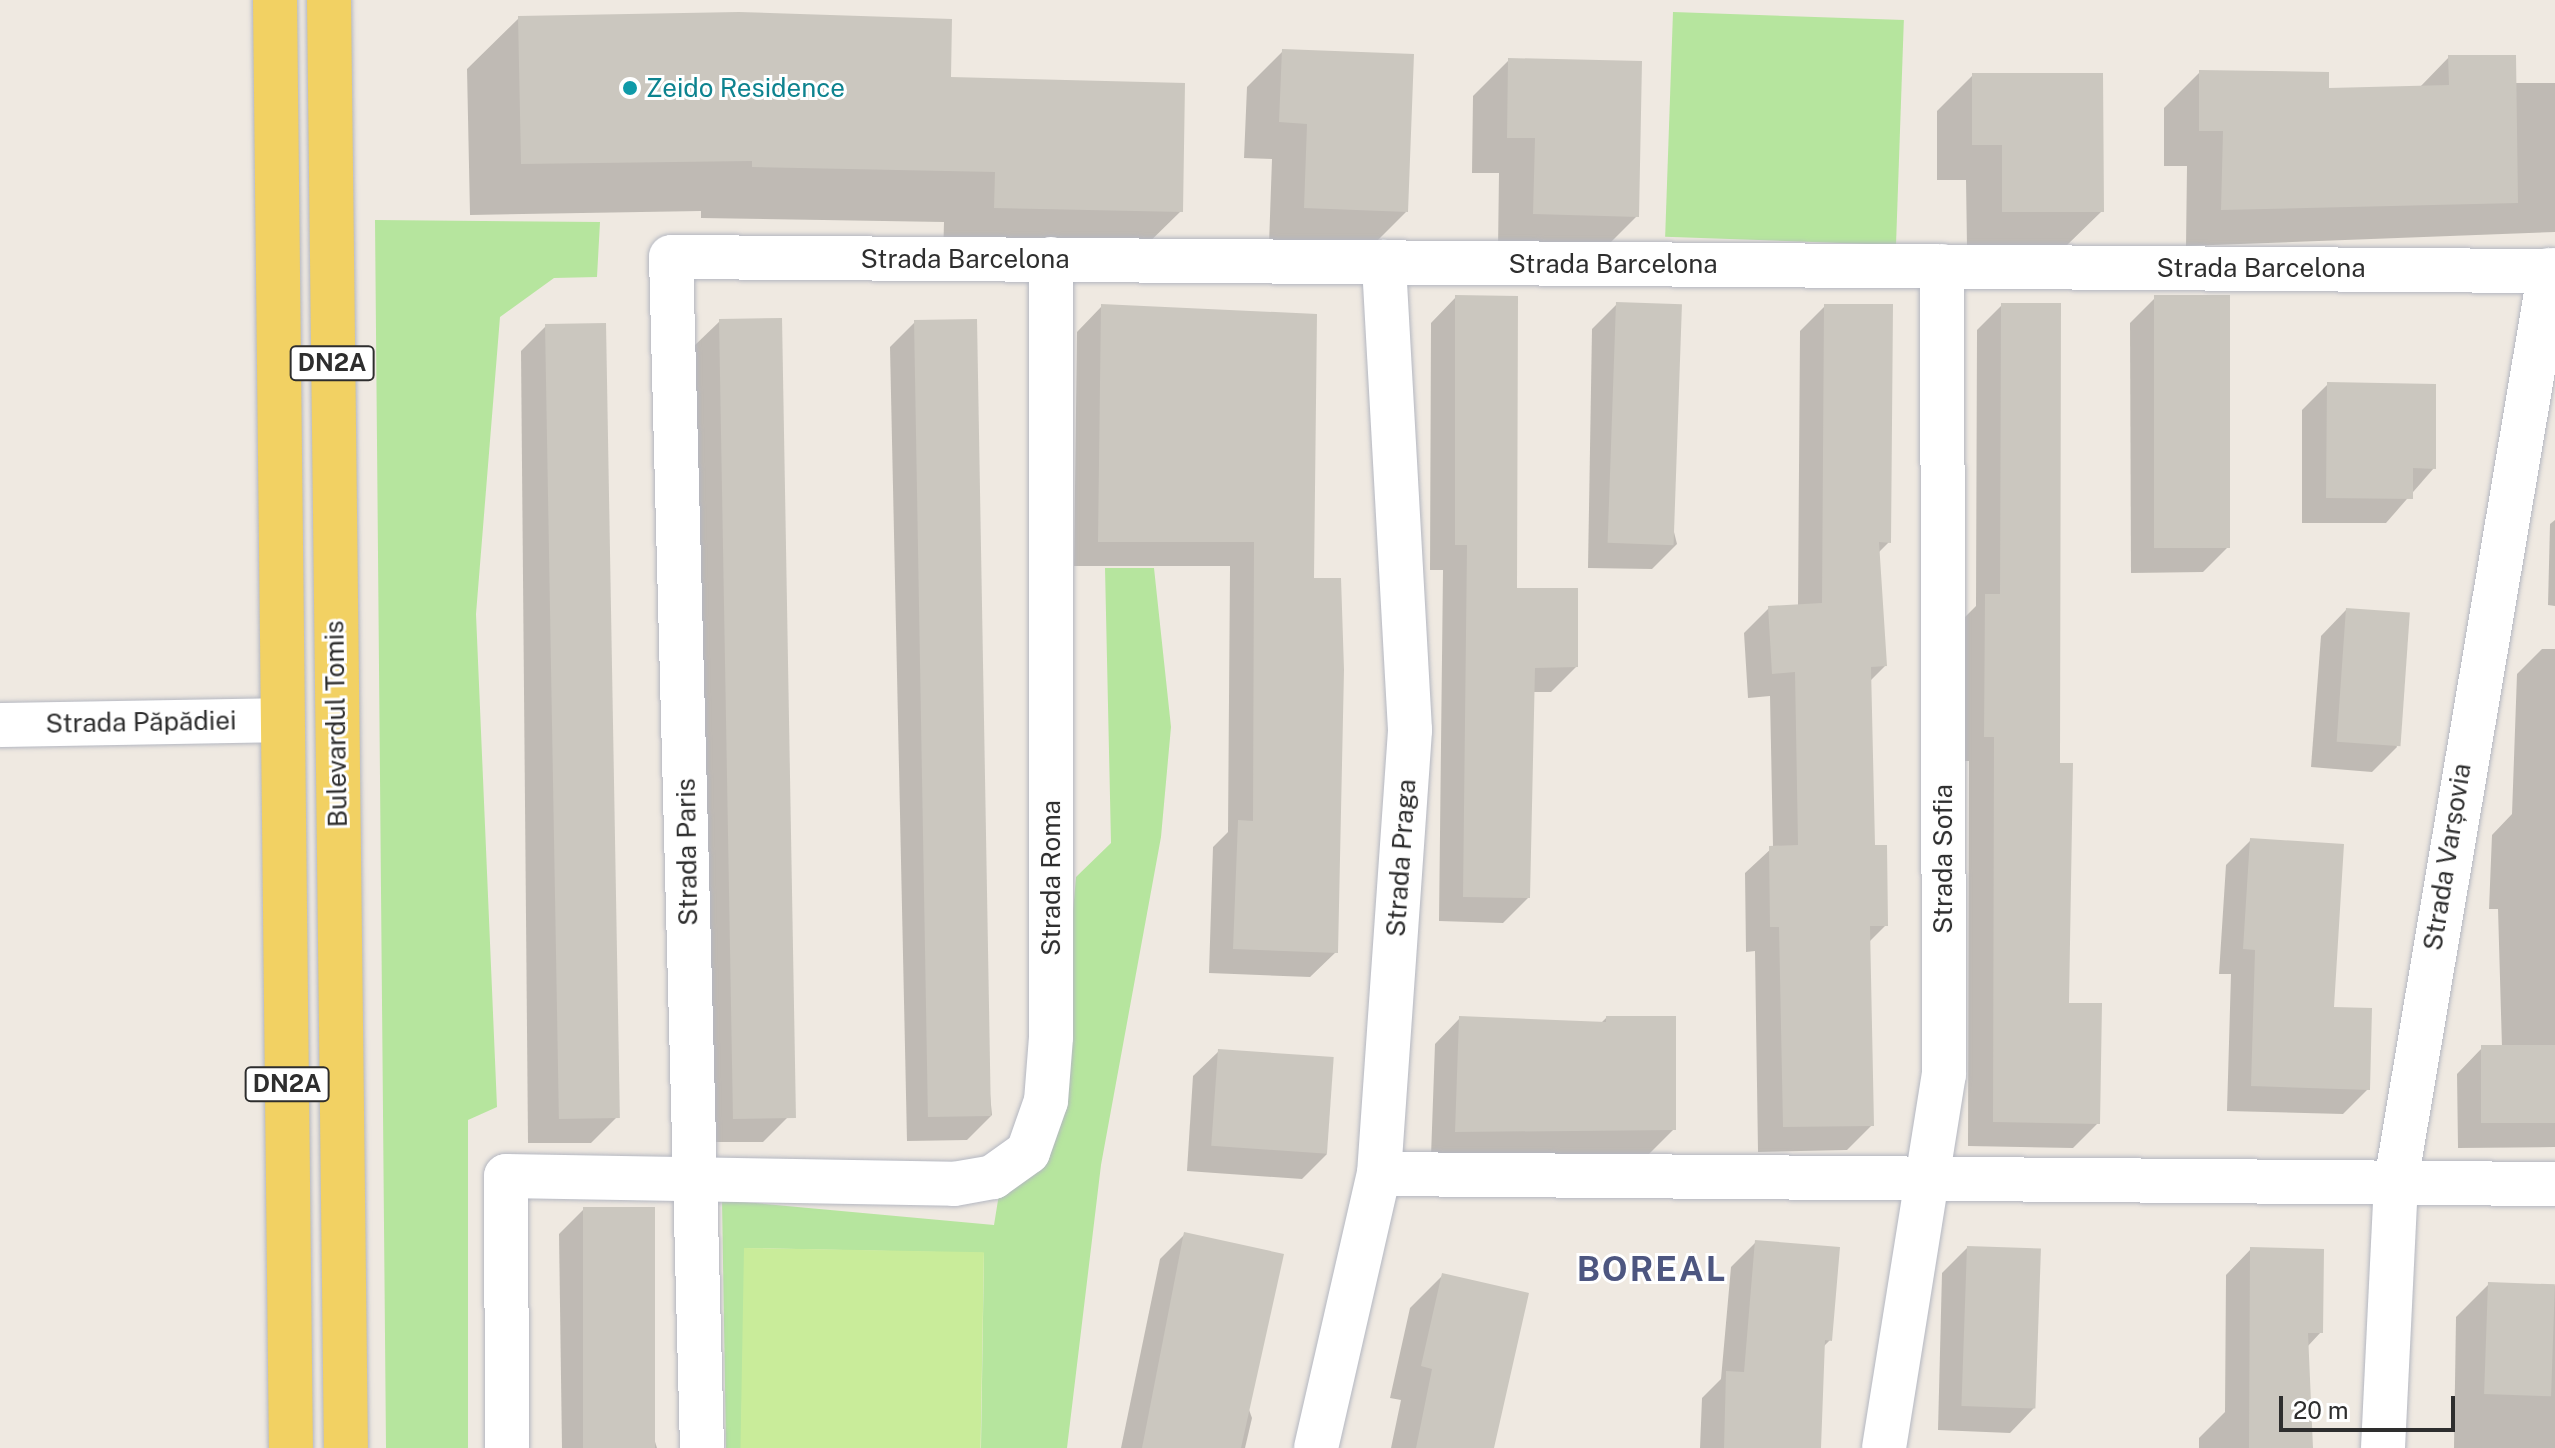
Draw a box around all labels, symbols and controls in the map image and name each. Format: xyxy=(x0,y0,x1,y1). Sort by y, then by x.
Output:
place label: Zeido Residence xyxy=(646,72,845,104)
marker: Zeido Residence xyxy=(621,79,639,97)
street label: Strada Barcelona xyxy=(860,243,1070,275)
street label: Strada Barcelona xyxy=(1508,248,1718,280)
street label: Strada Barcelona xyxy=(2156,252,2366,284)
road number: DN2A xyxy=(288,343,376,383)
street label: Bulevardul Tomis xyxy=(319,620,353,828)
street label: Strada Păpădiei xyxy=(45,705,237,739)
street label: Strada Varșovia xyxy=(2417,761,2477,953)
street label: Strada Paris xyxy=(670,778,704,926)
street label: Strada Praga xyxy=(1380,778,1422,938)
street label: Strada Sofia xyxy=(1927,784,1959,934)
street label: Strada Roma xyxy=(1035,800,1067,956)
road number: DN2A xyxy=(243,1064,331,1104)
district label: BOREAL xyxy=(1577,1250,1727,1290)
scale bar xyxy=(2283,1380,2459,1430)
text: 20 m xyxy=(2293,1396,2349,1424)

